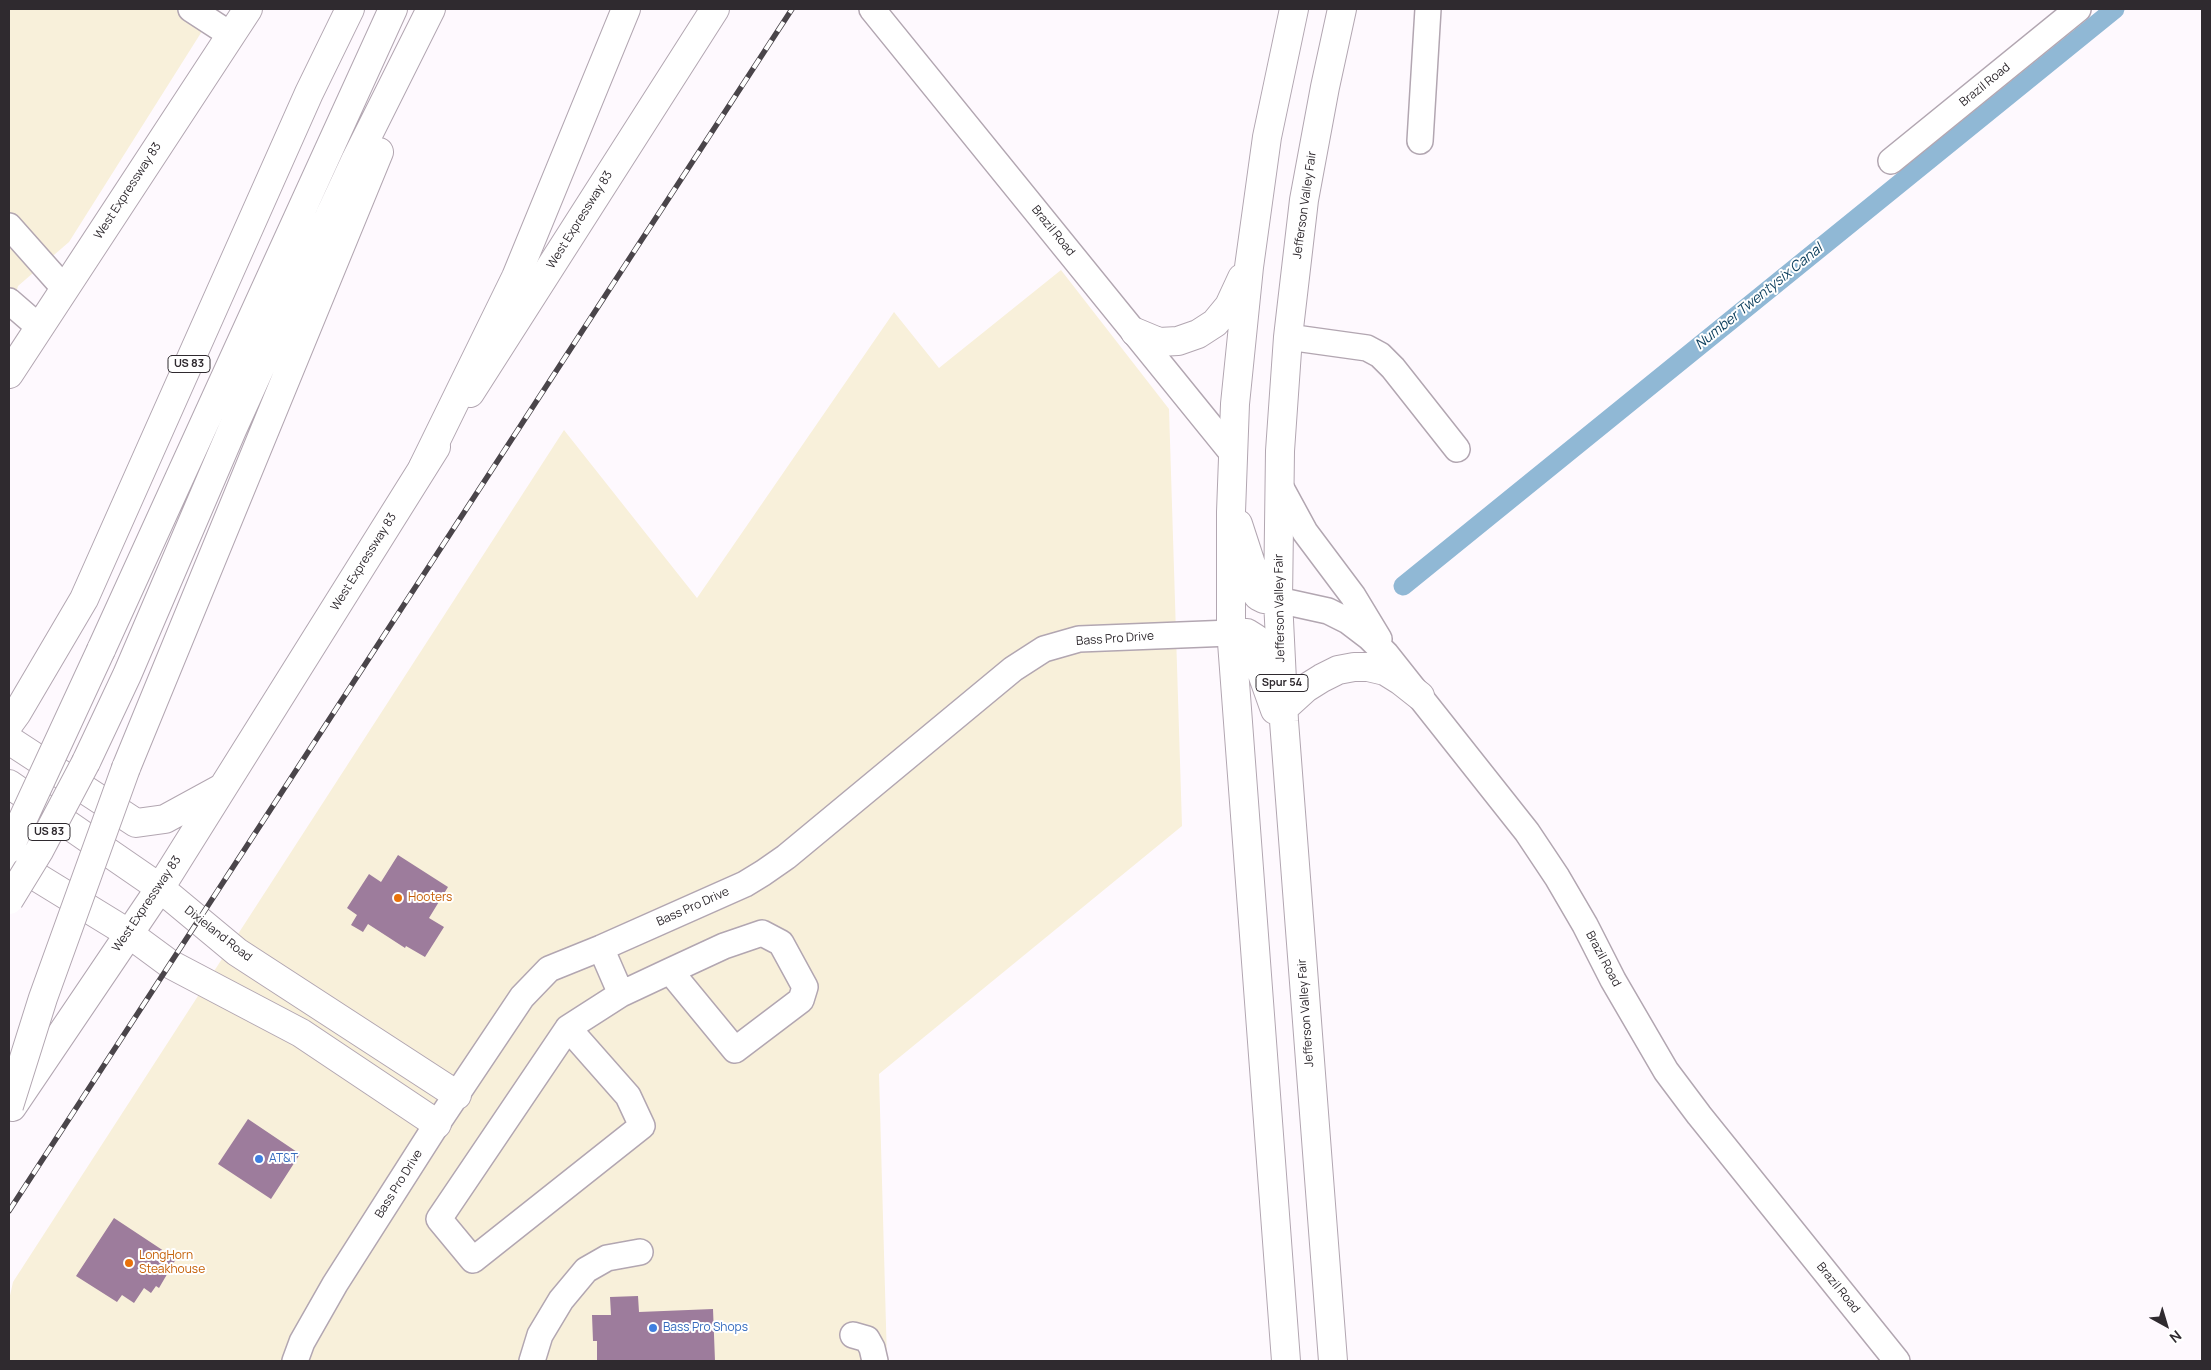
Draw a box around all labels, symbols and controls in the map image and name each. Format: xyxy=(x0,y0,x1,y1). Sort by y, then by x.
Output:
street label: Brazil Road xyxy=(1957,60,2013,110)
street label: West Expressway 83 xyxy=(91,140,165,242)
street label: Jefferson Valley Fair xyxy=(1290,150,1320,260)
street label: West Expressway 83 xyxy=(544,169,616,271)
street label: Brazil Road xyxy=(1028,203,1078,259)
water label: Number Twentysix Canal xyxy=(1692,240,1826,354)
road number: US 83 xyxy=(168,356,210,372)
street label: West Expressway 83 xyxy=(328,511,400,613)
street label: Jefferson Valley Fair xyxy=(1272,554,1288,662)
street label: Bass Pro Drive xyxy=(1076,629,1154,649)
road number: Spur 54 xyxy=(1256,674,1308,691)
road number: US 83 xyxy=(28,824,70,840)
street label: West Expressway 83 xyxy=(110,853,184,955)
street label: Bass Pro Drive xyxy=(654,885,732,929)
place label: Hooters xyxy=(408,891,452,905)
marker: Hooters xyxy=(392,892,404,904)
street label: Dixieland Road xyxy=(181,903,255,965)
street label: Brazil Road xyxy=(1582,929,1624,989)
street label: Jefferson Valley Fair xyxy=(1295,958,1317,1068)
street label: Bass Pro Drive xyxy=(372,1147,426,1221)
place label: AT&T xyxy=(269,1152,298,1166)
marker: AT&T xyxy=(253,1153,265,1165)
place label: LongHorn Steakhouse xyxy=(139,1249,205,1277)
marker: LongHorn Steakhouse xyxy=(123,1257,135,1269)
street label: Brazil Road xyxy=(1813,1260,1863,1316)
north arrow xyxy=(2141,1300,2191,1350)
place label: Bass Pro Shops xyxy=(663,1321,748,1335)
marker: Bass Pro Shops xyxy=(647,1322,659,1334)
text: N xyxy=(2166,1326,2186,1348)

